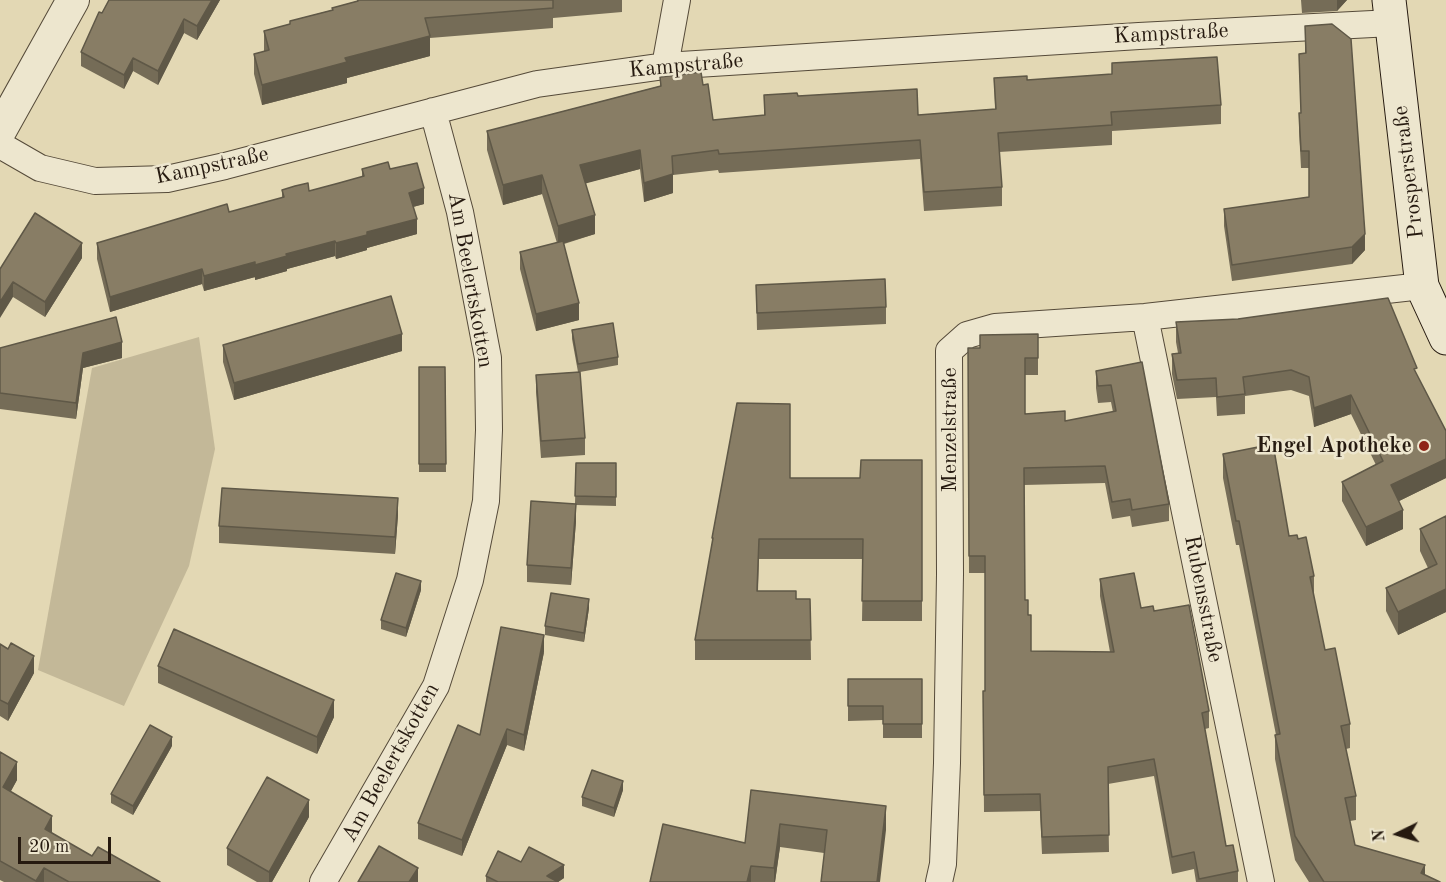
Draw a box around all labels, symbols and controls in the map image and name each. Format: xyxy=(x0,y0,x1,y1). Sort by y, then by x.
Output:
street label: Kampstraße xyxy=(1113,18,1229,50)
street label: Kampstraße xyxy=(627,48,745,84)
street label: Prosperstraße xyxy=(1388,104,1430,240)
street label: Kampstraße xyxy=(153,141,271,191)
street label: Am Beelertskotten xyxy=(442,190,498,370)
street label: Menzelstraße xyxy=(937,367,963,493)
place label: Engel Apotheke xyxy=(1256,433,1412,459)
marker: Engel Apotheke xyxy=(1417,439,1431,453)
street label: Rubensstraße xyxy=(1178,533,1228,665)
street label: Am Beelertskotten xyxy=(336,679,446,847)
north arrow xyxy=(1368,804,1428,864)
scale bar xyxy=(21,825,114,863)
text: N xyxy=(1372,829,1389,842)
text: 20 m xyxy=(29,838,69,856)

